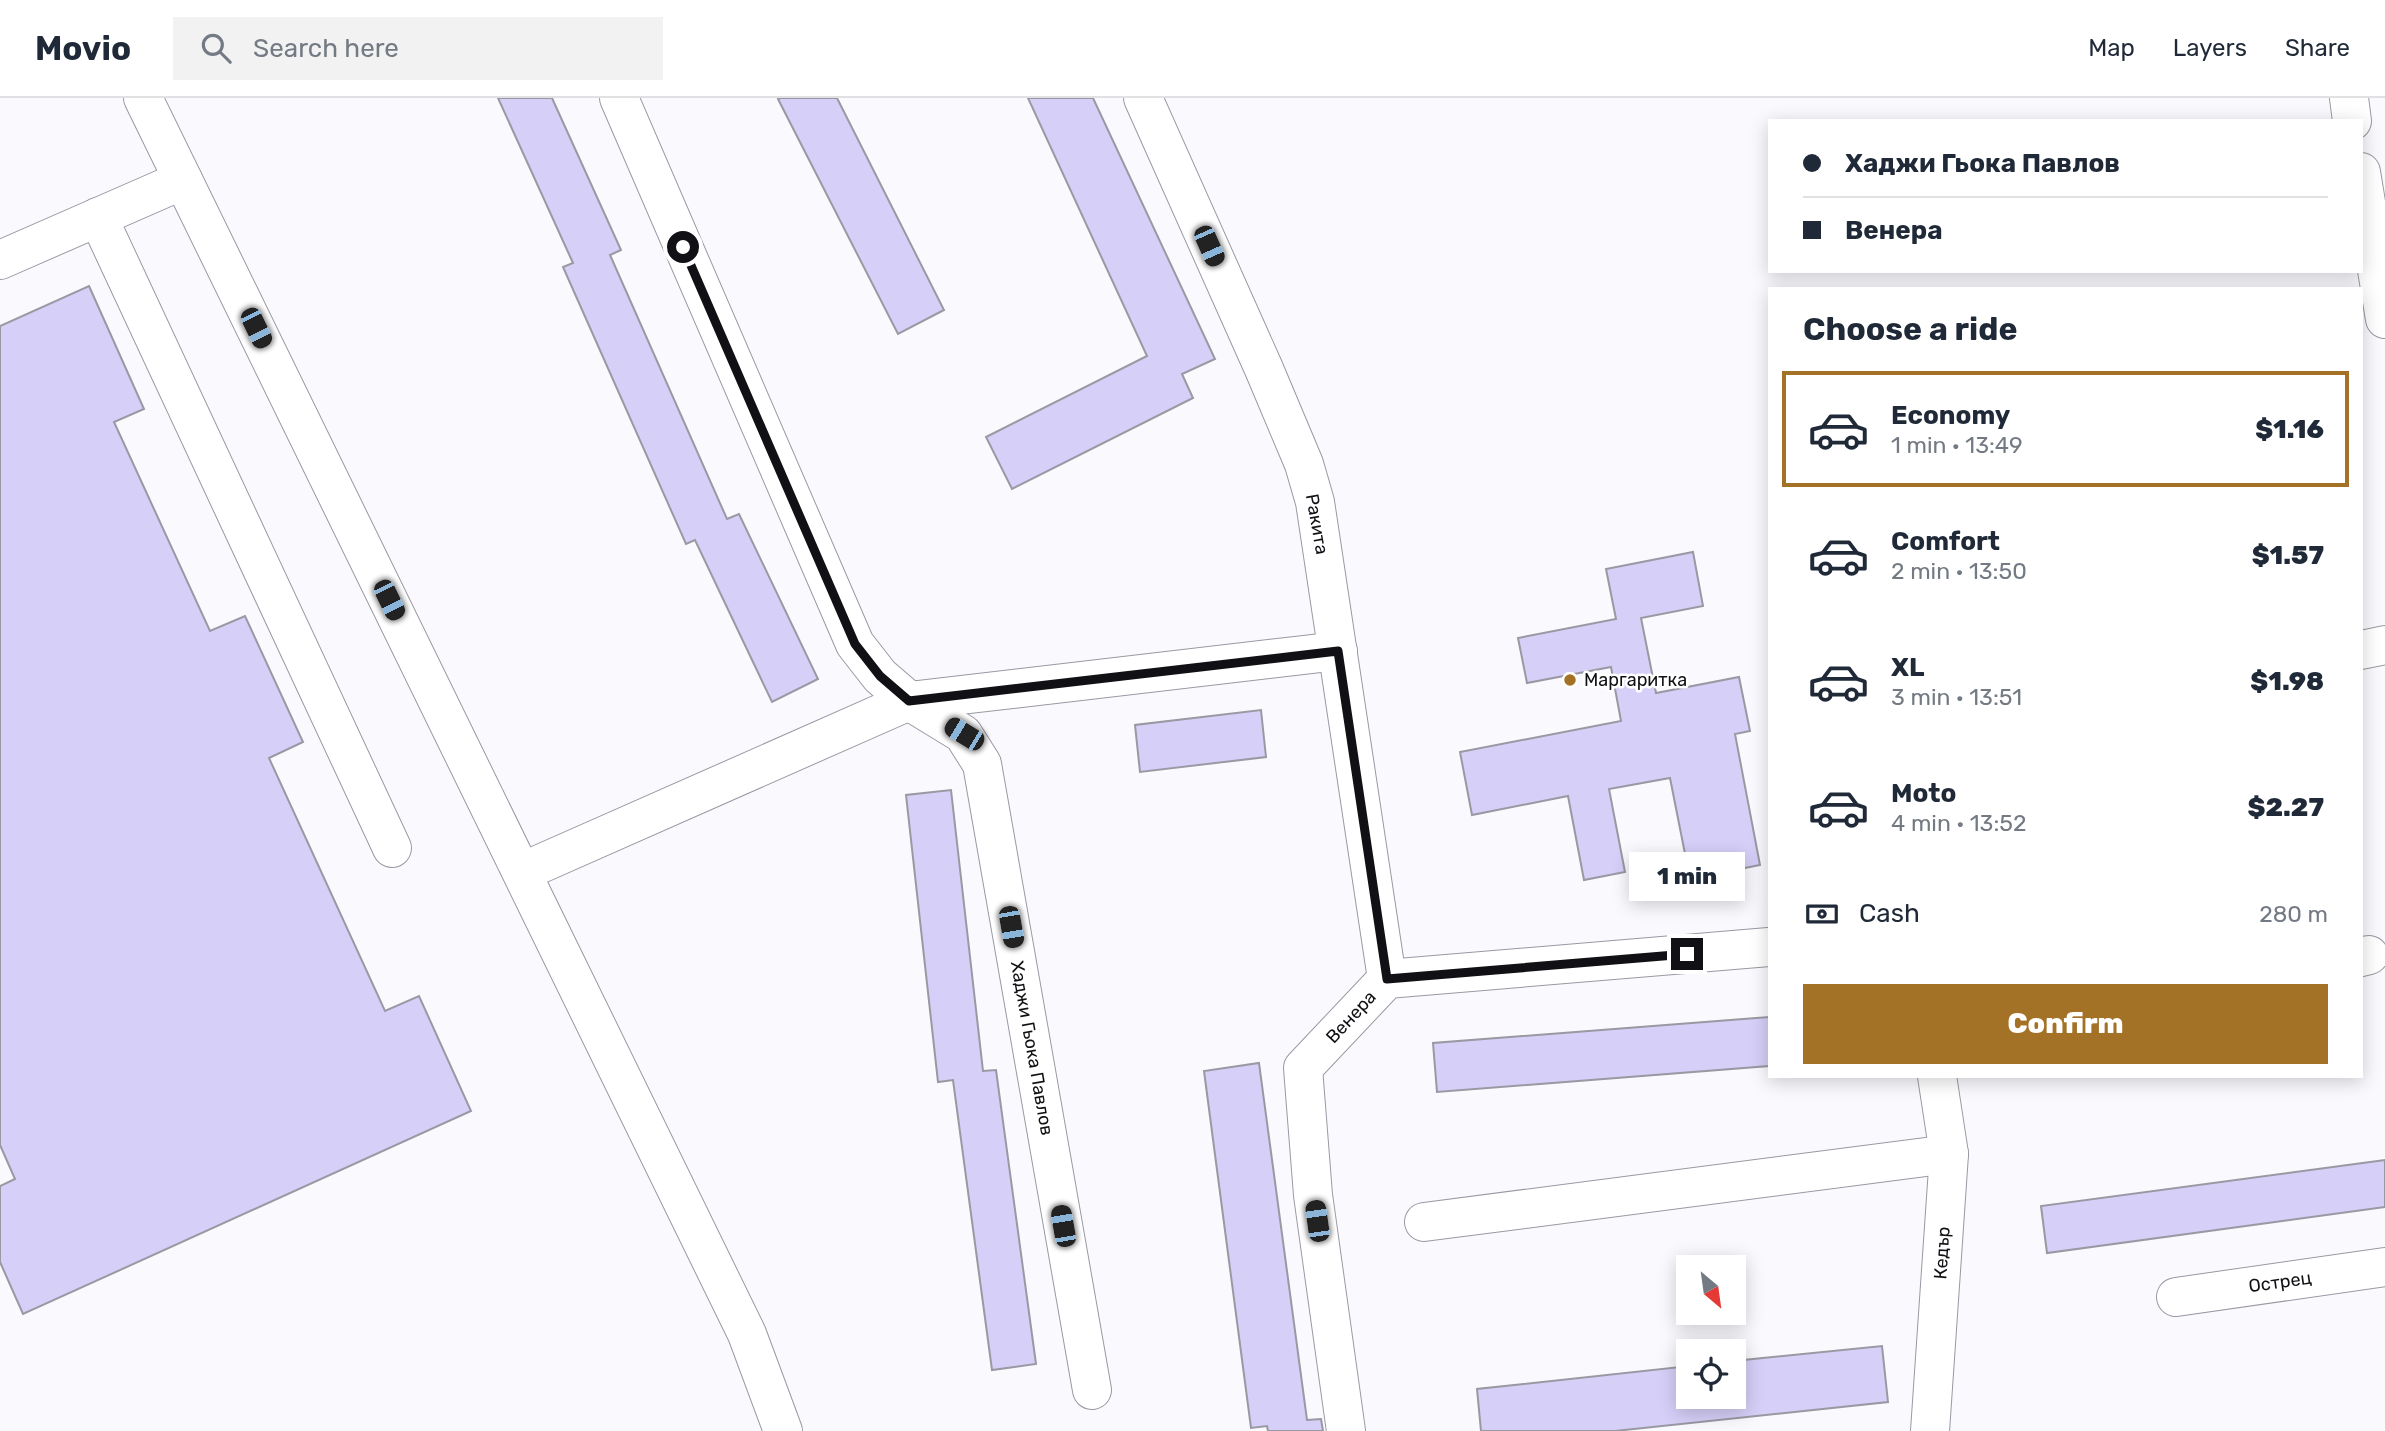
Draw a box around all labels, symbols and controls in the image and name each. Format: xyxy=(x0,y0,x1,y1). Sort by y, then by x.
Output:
search box xyxy=(173,17,663,80)
text: Movio xyxy=(35,29,131,68)
icon: search xyxy=(197,29,235,67)
text: Search here xyxy=(253,33,399,64)
text: Map xyxy=(2088,34,2135,62)
text: Layers xyxy=(2173,34,2247,62)
text: Share xyxy=(2285,34,2350,62)
text: Хаджи Гьока Павлов xyxy=(1845,148,2120,179)
text: Венера xyxy=(1845,215,1943,246)
car xyxy=(1191,223,1228,269)
route start xyxy=(667,231,699,263)
car xyxy=(238,305,275,351)
text: Choose a ride xyxy=(1803,310,2017,348)
icon: car xyxy=(1807,398,1870,461)
text: Economy xyxy=(1891,400,2010,431)
text: $1.16 xyxy=(2255,414,2324,445)
text: 1 min · 13:49 xyxy=(1891,431,2023,459)
street label: Ракита xyxy=(1301,492,1333,556)
icon: car xyxy=(1807,524,1870,587)
text: Comfort xyxy=(1891,526,2000,557)
text: $1.57 xyxy=(2252,540,2324,571)
text: 2 min · 13:50 xyxy=(1891,557,2027,585)
car xyxy=(371,577,408,623)
icon: car xyxy=(1807,650,1870,713)
text: XL xyxy=(1891,652,1924,683)
text: $1.98 xyxy=(2250,666,2324,697)
place label: Маргаритка xyxy=(1584,669,1687,691)
marker: Маргаритка xyxy=(1562,672,1578,688)
text: 3 min · 13:51 xyxy=(1891,683,2022,711)
car xyxy=(941,714,988,754)
icon: car xyxy=(1807,776,1870,839)
text: Moto xyxy=(1891,778,1956,809)
text: $2.27 xyxy=(2248,792,2324,823)
text: 4 min · 13:52 xyxy=(1891,809,2026,837)
callout: 1 min xyxy=(1629,852,1745,902)
text: 1 min xyxy=(1657,862,1717,890)
icon: cash xyxy=(1803,895,1841,933)
text: Cash xyxy=(1859,898,1920,929)
text: 280 m xyxy=(2259,900,2328,928)
car xyxy=(998,904,1025,950)
route end xyxy=(1671,938,1703,970)
street label: Хаджи Гьока Павлов xyxy=(1006,959,1058,1137)
button: Confirm xyxy=(1803,984,2328,1064)
street label: Венера xyxy=(1321,986,1381,1048)
car xyxy=(1304,1199,1331,1243)
car xyxy=(1050,1203,1077,1249)
street label: Кедър xyxy=(1929,1226,1955,1280)
north arrow xyxy=(1676,1255,1746,1325)
map controls xyxy=(1676,1255,1746,1409)
street label: Острец xyxy=(2247,1267,2313,1297)
button: locate xyxy=(1676,1339,1746,1409)

